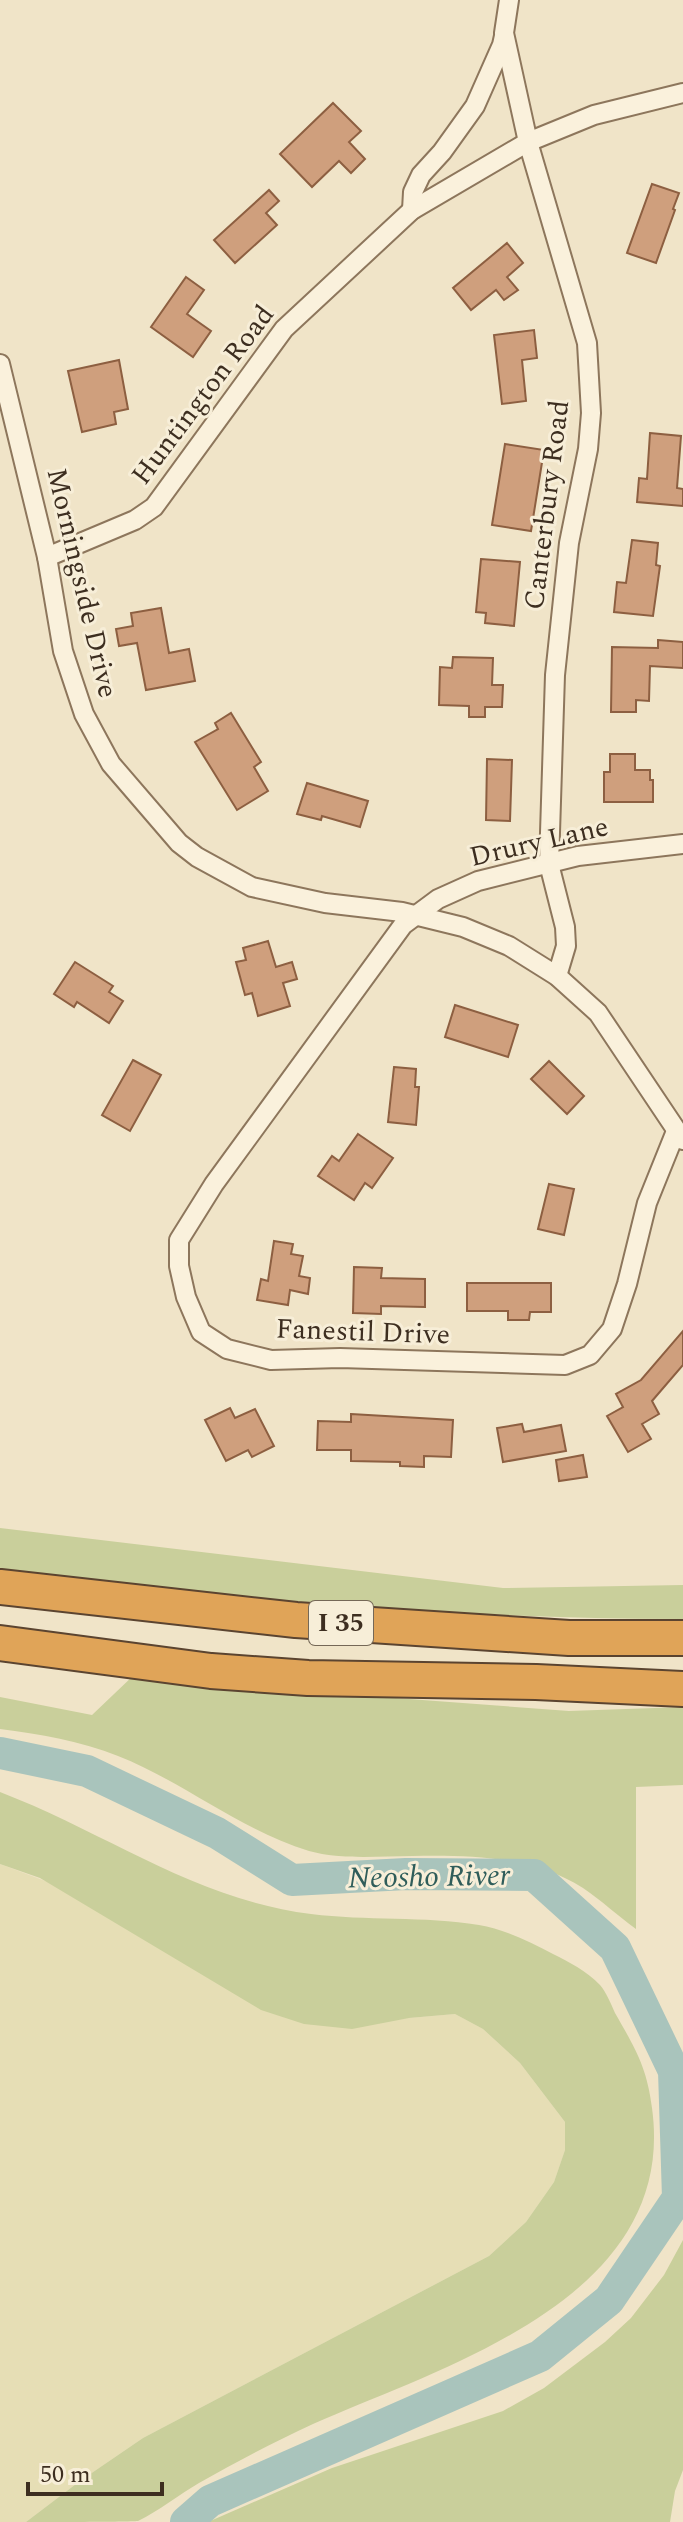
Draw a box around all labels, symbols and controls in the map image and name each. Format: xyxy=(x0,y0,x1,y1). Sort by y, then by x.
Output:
street label: Huntington Road xyxy=(121,296,285,494)
street label: Canterbury Road xyxy=(513,398,581,612)
street label: Morningside Drive xyxy=(35,464,129,702)
street label: Drury Lane xyxy=(465,805,613,879)
street label: Fanestil Drive xyxy=(275,1307,451,1357)
road number: I 35 xyxy=(309,1601,373,1645)
water label: Neosho River xyxy=(347,1853,511,1901)
scale bar xyxy=(28,2446,162,2496)
text: 50 m xyxy=(40,2457,91,2493)

